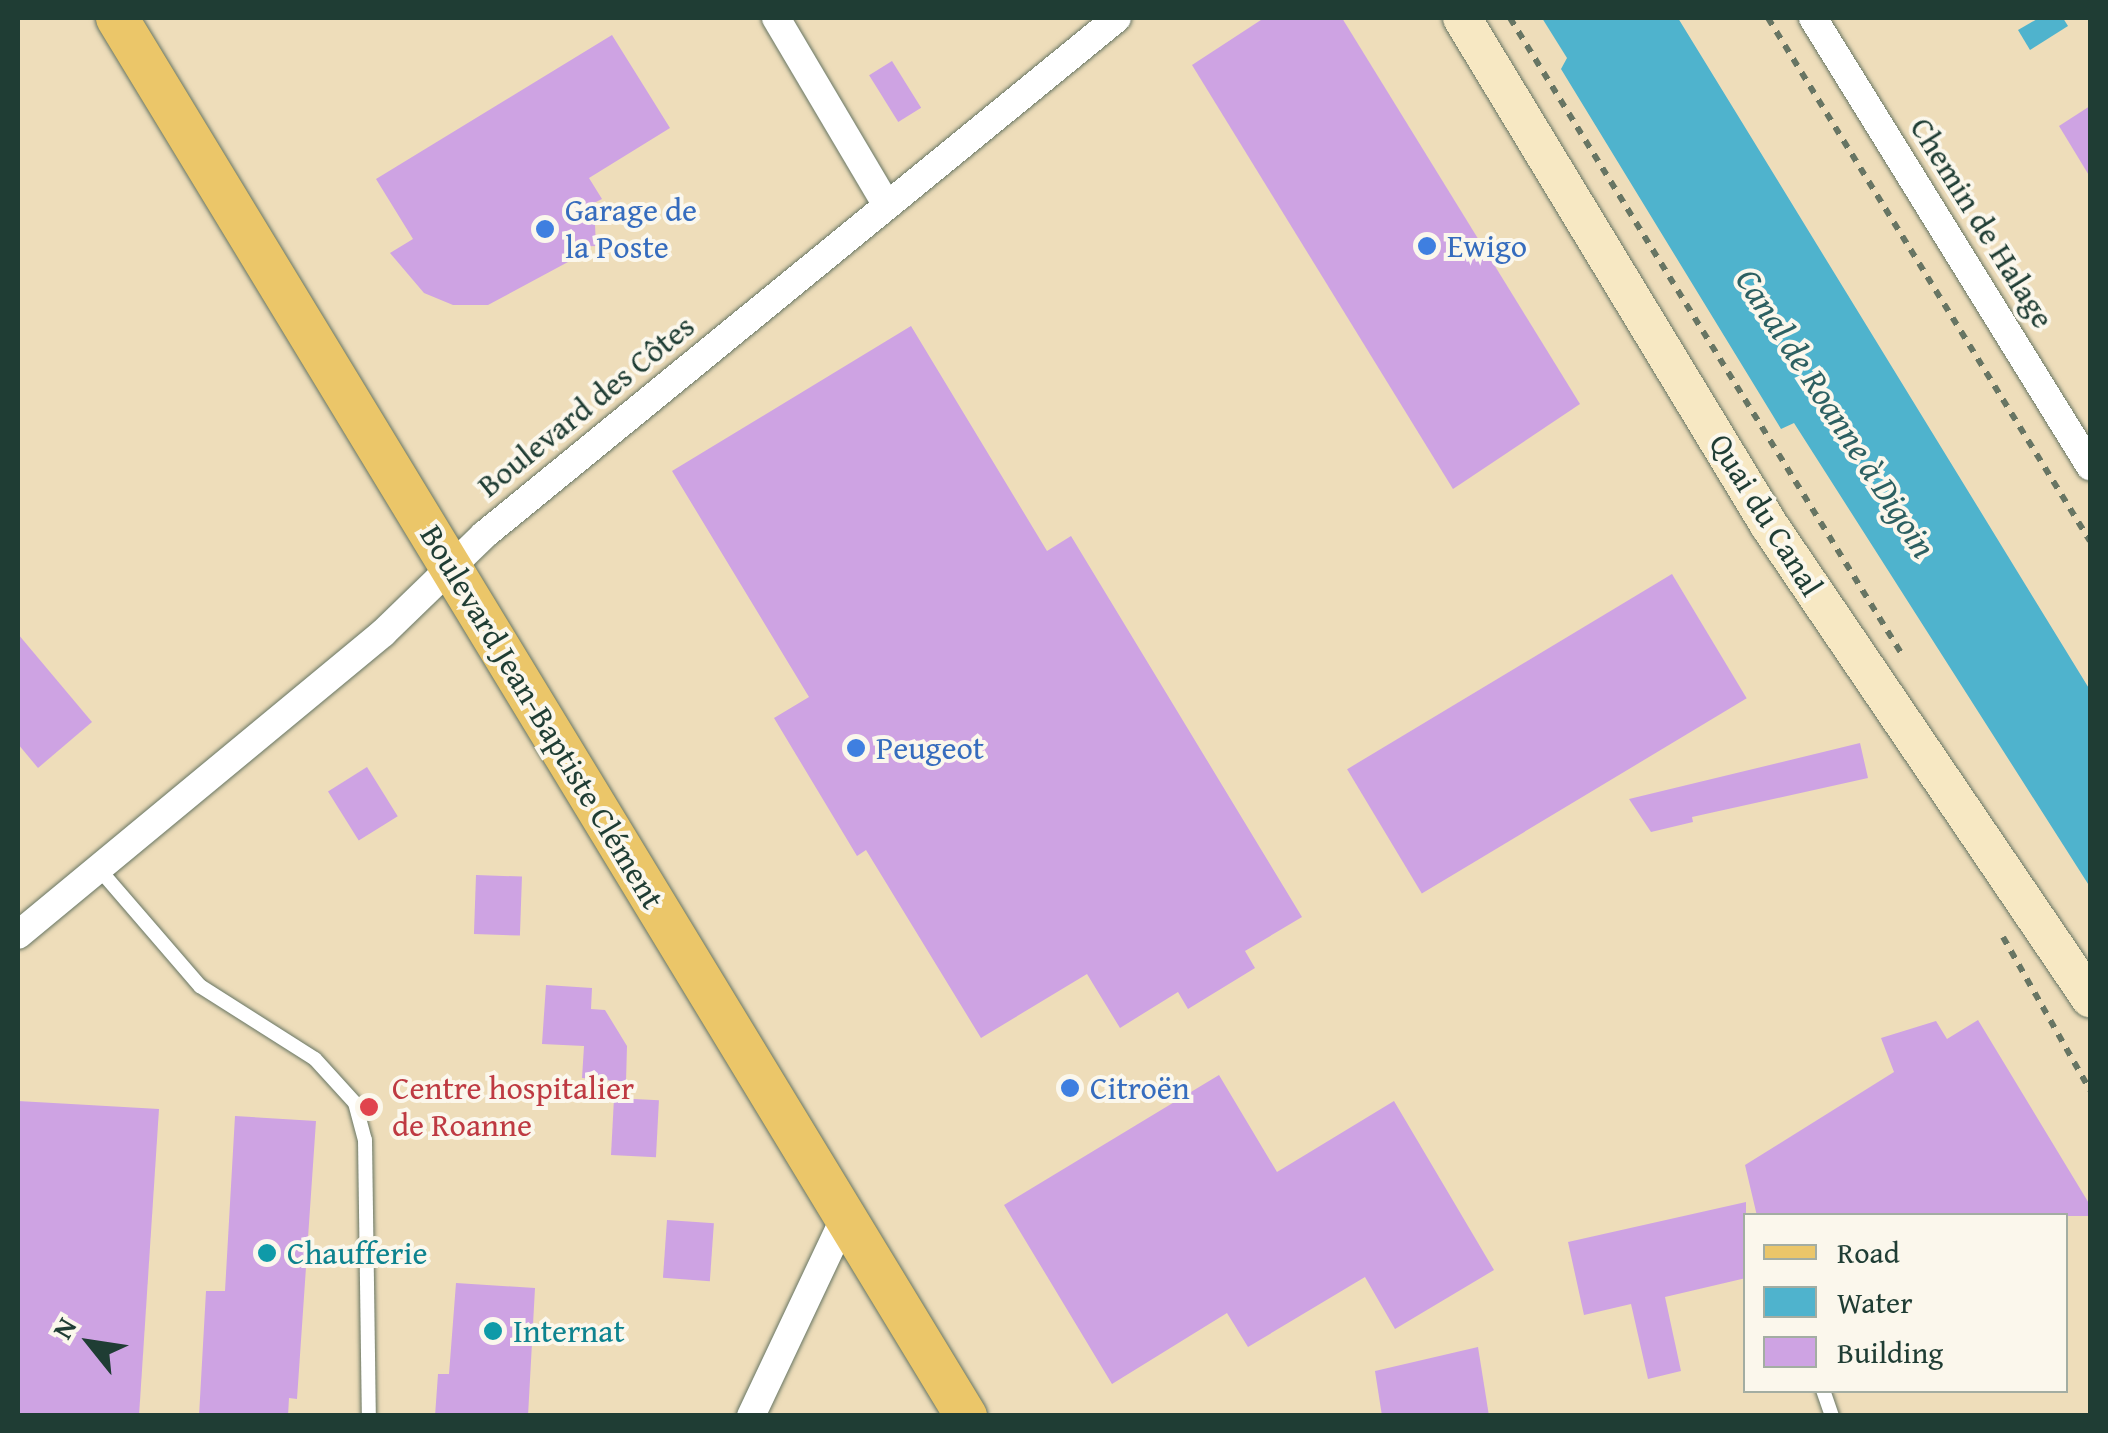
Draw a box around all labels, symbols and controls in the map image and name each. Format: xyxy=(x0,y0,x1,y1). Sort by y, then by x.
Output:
street label: Chemin de Halage xyxy=(1902,111,2062,335)
place label: Garage de la Poste xyxy=(565,192,697,267)
marker: Garage de la Poste xyxy=(534,218,556,240)
place label: Ewigo xyxy=(1447,227,1527,265)
marker: Ewigo xyxy=(1416,235,1438,257)
water label: Canal de Roanne à Digoin xyxy=(1727,260,1945,566)
street label: Boulevard des Côtes xyxy=(470,307,702,505)
street label: Quai du Canal xyxy=(1701,427,1831,603)
street label: Boulevard Jean-Baptiste Clément xyxy=(412,518,672,916)
place label: Peugeot xyxy=(876,729,984,767)
marker: Peugeot xyxy=(845,737,867,759)
place label: Citroën xyxy=(1090,1069,1190,1107)
place label: Centre hospitalier de Roanne xyxy=(392,1070,634,1145)
marker: Citroën xyxy=(1059,1077,1081,1099)
marker: Centre hospitalier de Roanne xyxy=(356,1094,382,1120)
legend xyxy=(1743,1213,2068,1393)
text: Road xyxy=(1837,1230,1900,1274)
place label: Chaufferie xyxy=(287,1234,428,1272)
marker: Chaufferie xyxy=(256,1242,278,1264)
text: Water xyxy=(1837,1280,1913,1324)
north arrow xyxy=(40,1293,140,1393)
text: N xyxy=(41,1309,86,1346)
place label: Internat xyxy=(513,1312,625,1350)
marker: Internat xyxy=(482,1320,504,1342)
text: Building xyxy=(1837,1330,1943,1374)

